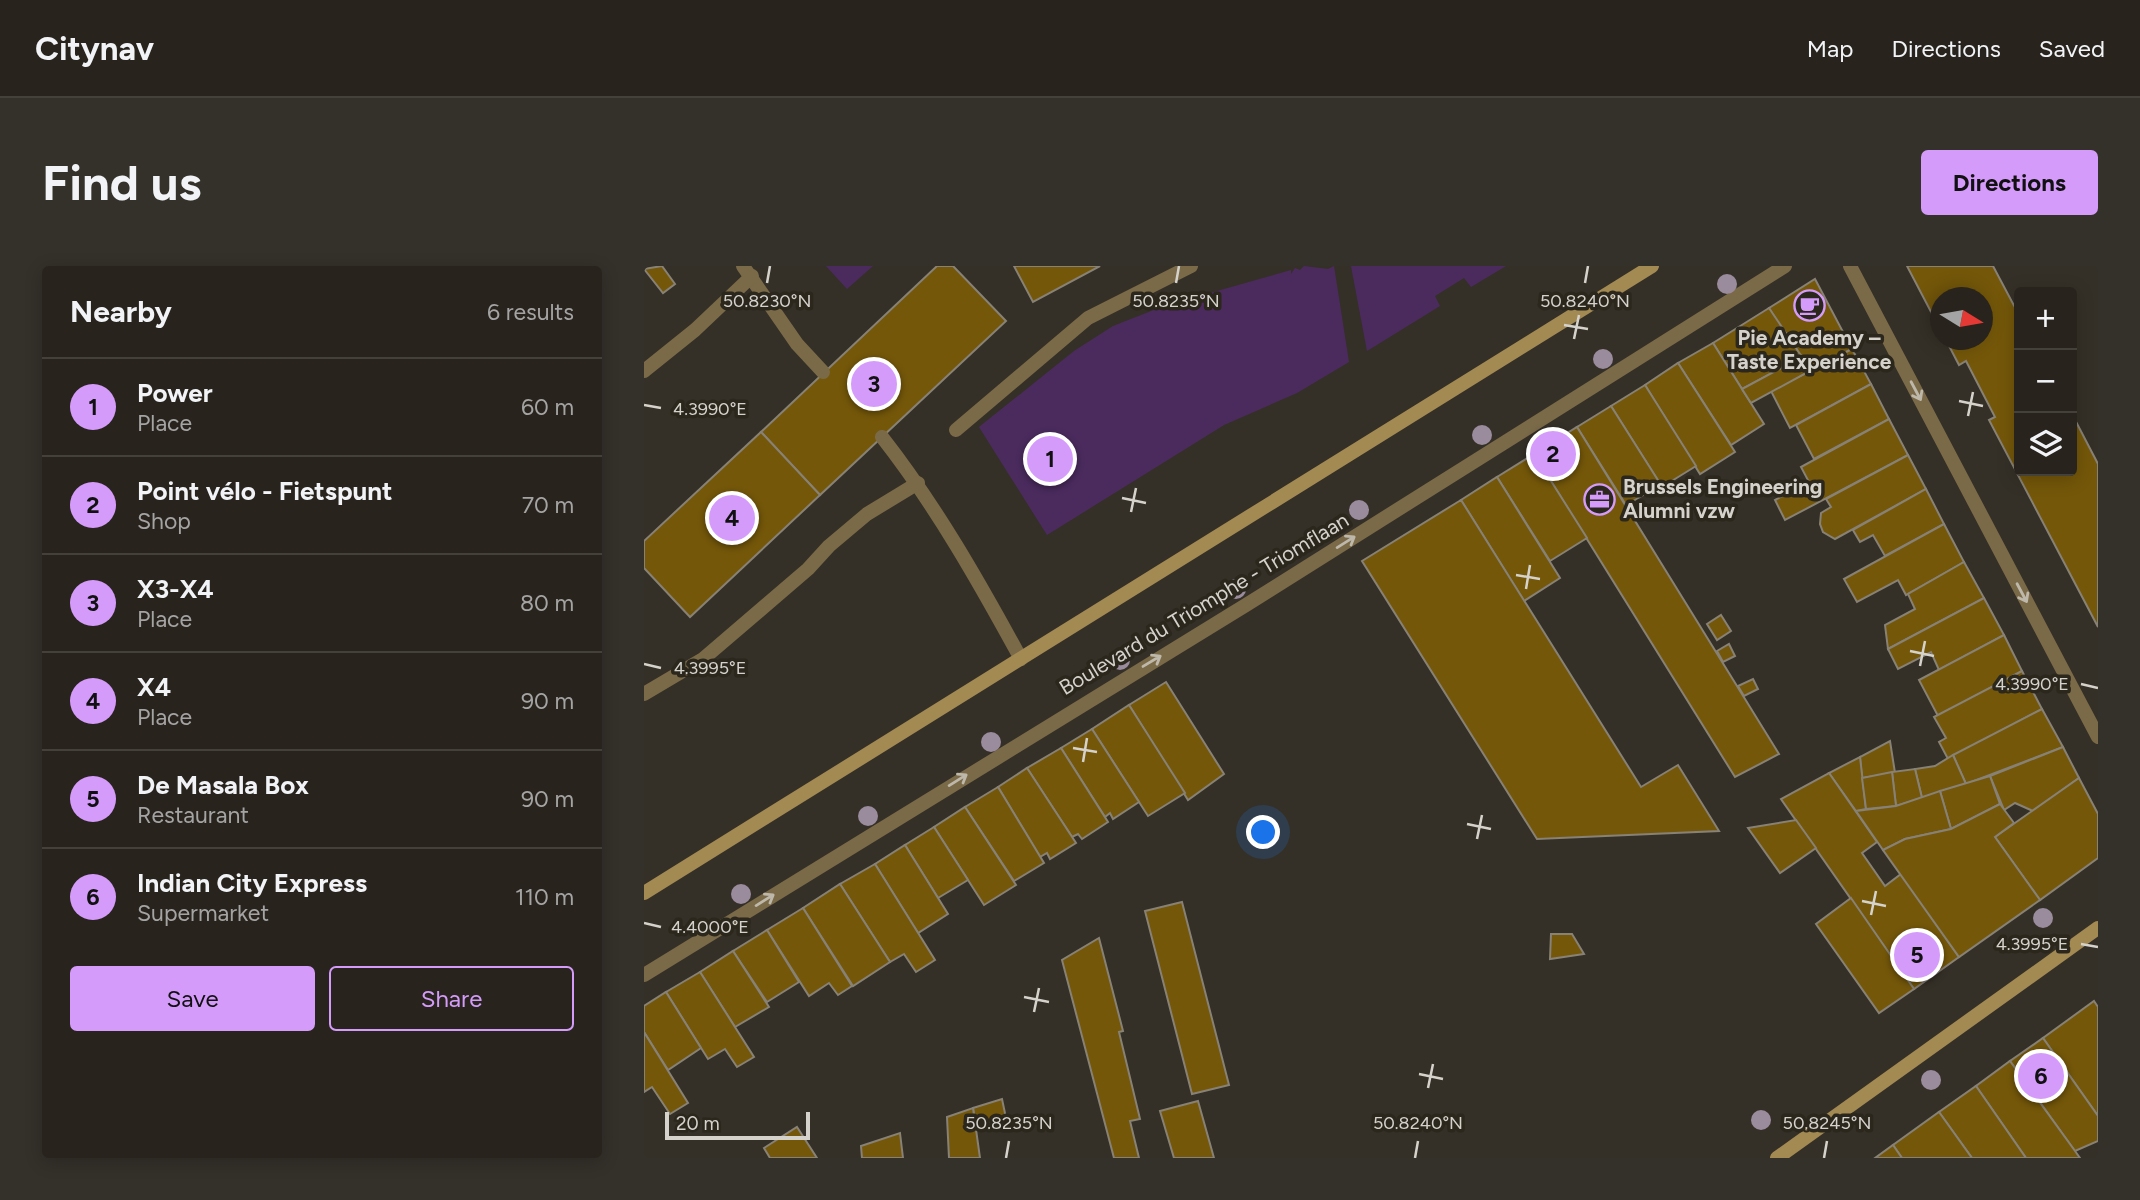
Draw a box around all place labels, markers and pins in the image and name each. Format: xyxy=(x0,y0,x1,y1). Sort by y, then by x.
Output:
cafe icon: Pie Academy – Taste Experience xyxy=(1792,289,1826,323)
place label: Pie Academy – Taste Experience xyxy=(1727,325,1892,374)
pin: 3 xyxy=(851,358,897,410)
pin: 2 xyxy=(1530,428,1576,480)
pin: 1 xyxy=(1027,433,1073,485)
place label: Brussels Engineering Alumni vzw xyxy=(1623,474,1823,523)
office icon: Brussels Engineering Alumni vzw xyxy=(1583,482,1617,516)
pin: 4 xyxy=(709,492,755,544)
pin: 5 xyxy=(1894,929,1940,981)
pin: 6 xyxy=(2018,1050,2064,1102)

